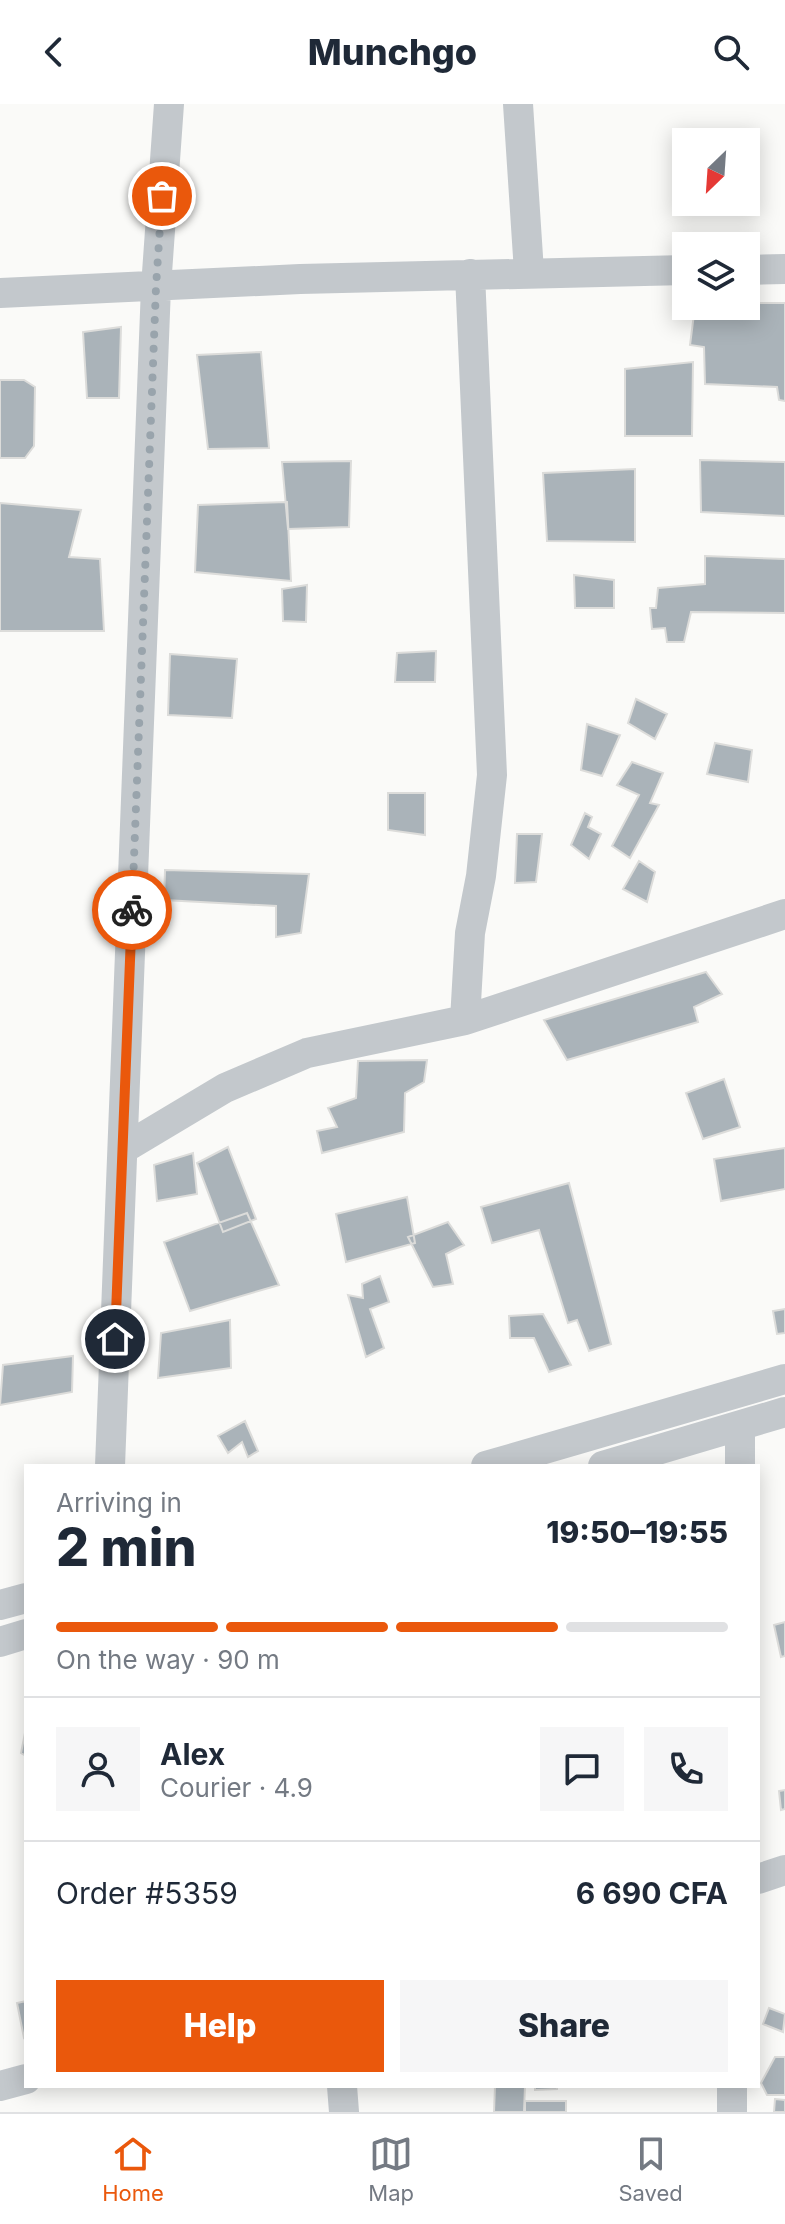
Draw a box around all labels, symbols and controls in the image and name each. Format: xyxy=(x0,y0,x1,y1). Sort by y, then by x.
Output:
icon: back xyxy=(32,30,76,74)
text: Munchgo xyxy=(308,30,477,74)
icon: search xyxy=(709,30,753,74)
north arrow xyxy=(672,128,760,216)
map controls xyxy=(672,128,760,320)
pin xyxy=(128,162,196,230)
icon: bag xyxy=(140,174,184,218)
button: layers xyxy=(672,232,760,320)
courier xyxy=(92,870,172,950)
icon: bike xyxy=(110,888,154,932)
pin xyxy=(81,1305,149,1373)
icon: home xyxy=(93,1317,137,1361)
text: Arriving in xyxy=(56,1487,182,1518)
text: 19:50–19:55 xyxy=(546,1514,728,1550)
text: 2 min xyxy=(56,1516,197,1579)
text: On the way · 90 m xyxy=(56,1644,280,1675)
button: person xyxy=(56,1727,140,1811)
button: chat xyxy=(540,1727,624,1811)
button: phone xyxy=(644,1727,728,1811)
text: Alex xyxy=(160,1736,225,1772)
text: Courier · 4.9 xyxy=(160,1772,313,1803)
text: Order #5359 xyxy=(56,1875,238,1911)
text: 6 690 CFA xyxy=(576,1875,728,1911)
button: Help xyxy=(56,1980,384,2072)
button: Share xyxy=(400,1980,728,2072)
tab: Home xyxy=(102,2132,164,2206)
tab: Map xyxy=(368,2132,414,2206)
tab: Saved xyxy=(618,2132,683,2206)

